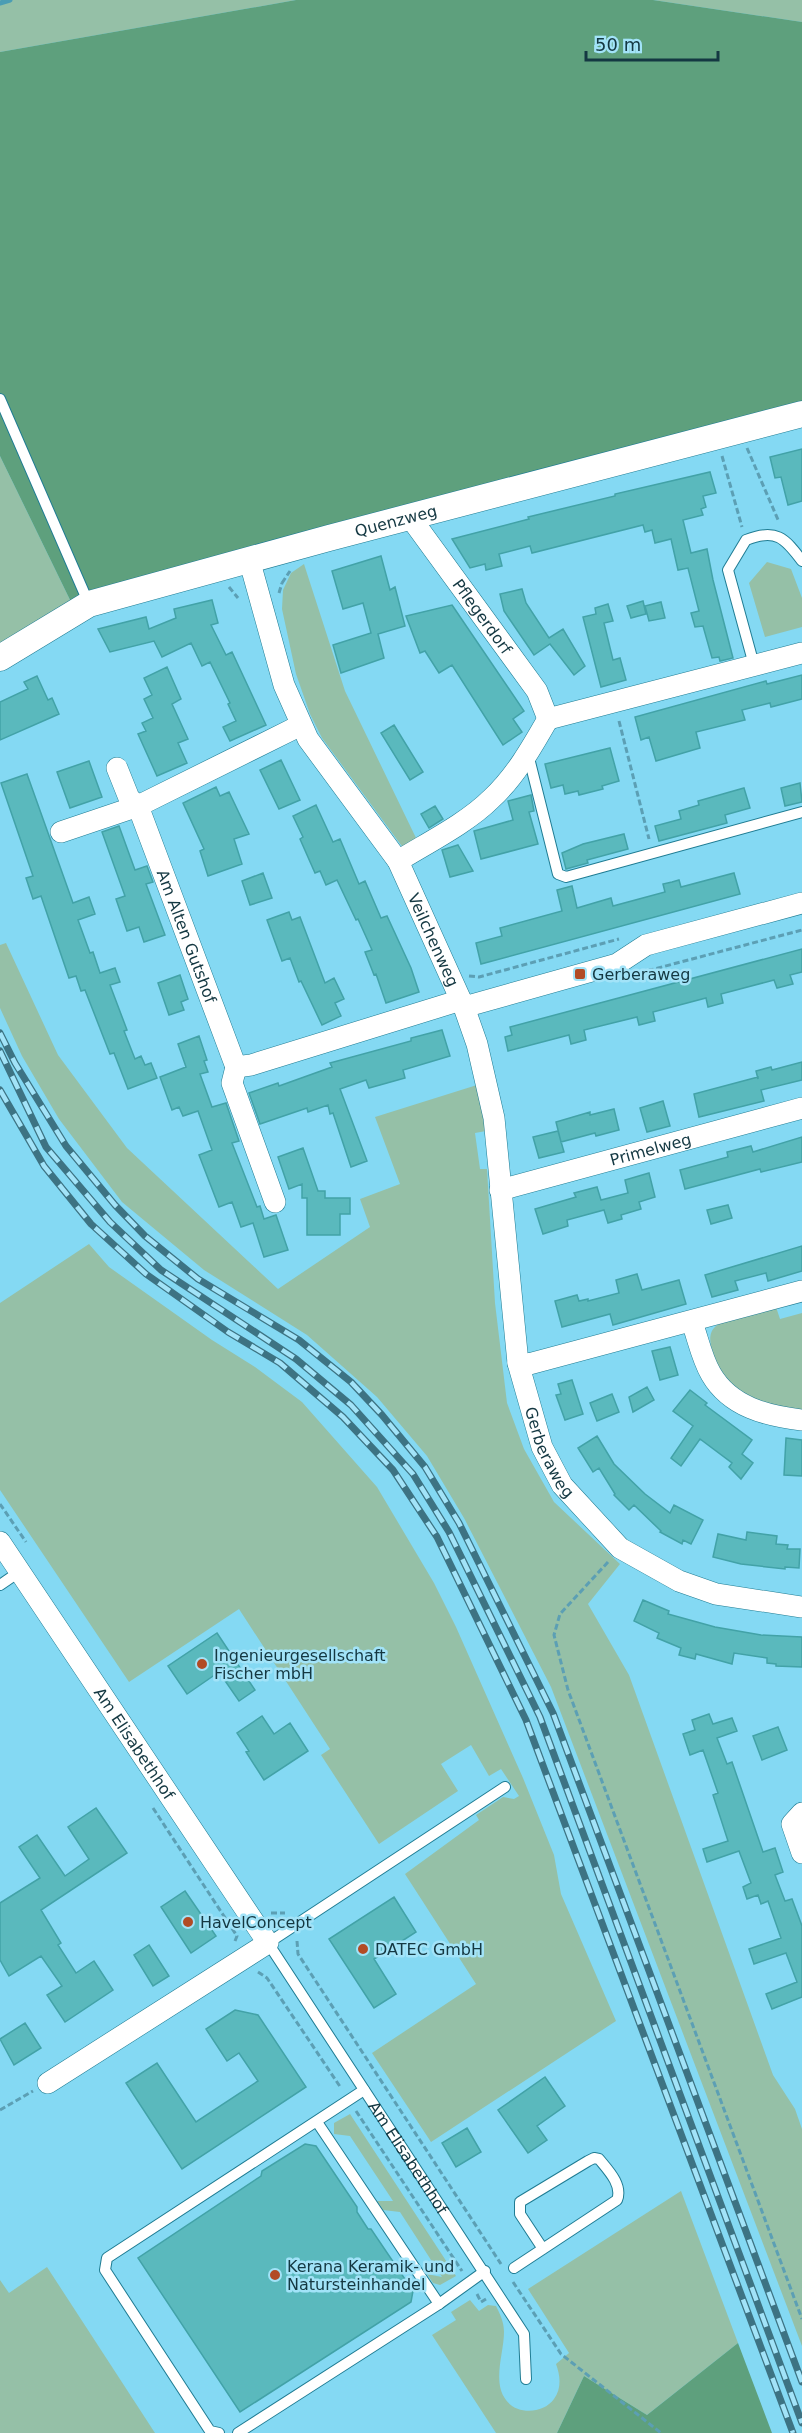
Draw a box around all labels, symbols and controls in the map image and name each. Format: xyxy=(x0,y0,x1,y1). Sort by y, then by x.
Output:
scale bar xyxy=(586,24,718,62)
text: 50 m xyxy=(595,34,641,55)
street label: Quenzweg xyxy=(353,501,439,541)
street label: Pflegerdorf xyxy=(448,575,516,658)
street label: Am Alten Gutshof xyxy=(153,867,220,1006)
street label: Veilchenweg xyxy=(404,890,463,990)
place label: Gerberaweg xyxy=(592,965,690,984)
marker: Gerberaweg xyxy=(573,967,587,981)
street label: Primelweg xyxy=(608,1130,693,1170)
street label: Gerberaweg xyxy=(521,1405,578,1502)
place label: Ingenieurgesellschaft Fischer mbH xyxy=(214,1646,386,1683)
marker: Ingenieurgesellschaft Fischer mbH xyxy=(195,1657,209,1671)
street label: Am Elisabethhof xyxy=(90,1684,178,1803)
place label: HavelConcept xyxy=(200,1913,312,1932)
marker: HavelConcept xyxy=(181,1915,195,1929)
place label: DATEC GmbH xyxy=(375,1940,483,1959)
marker: DATEC GmbH xyxy=(356,1942,370,1956)
street label: Am Elisabethhof xyxy=(364,2098,452,2218)
place label: Kerana Keramik- und Natursteinhandel xyxy=(287,2257,454,2294)
marker: Kerana Keramik- und Natursteinhandel xyxy=(268,2268,282,2282)

